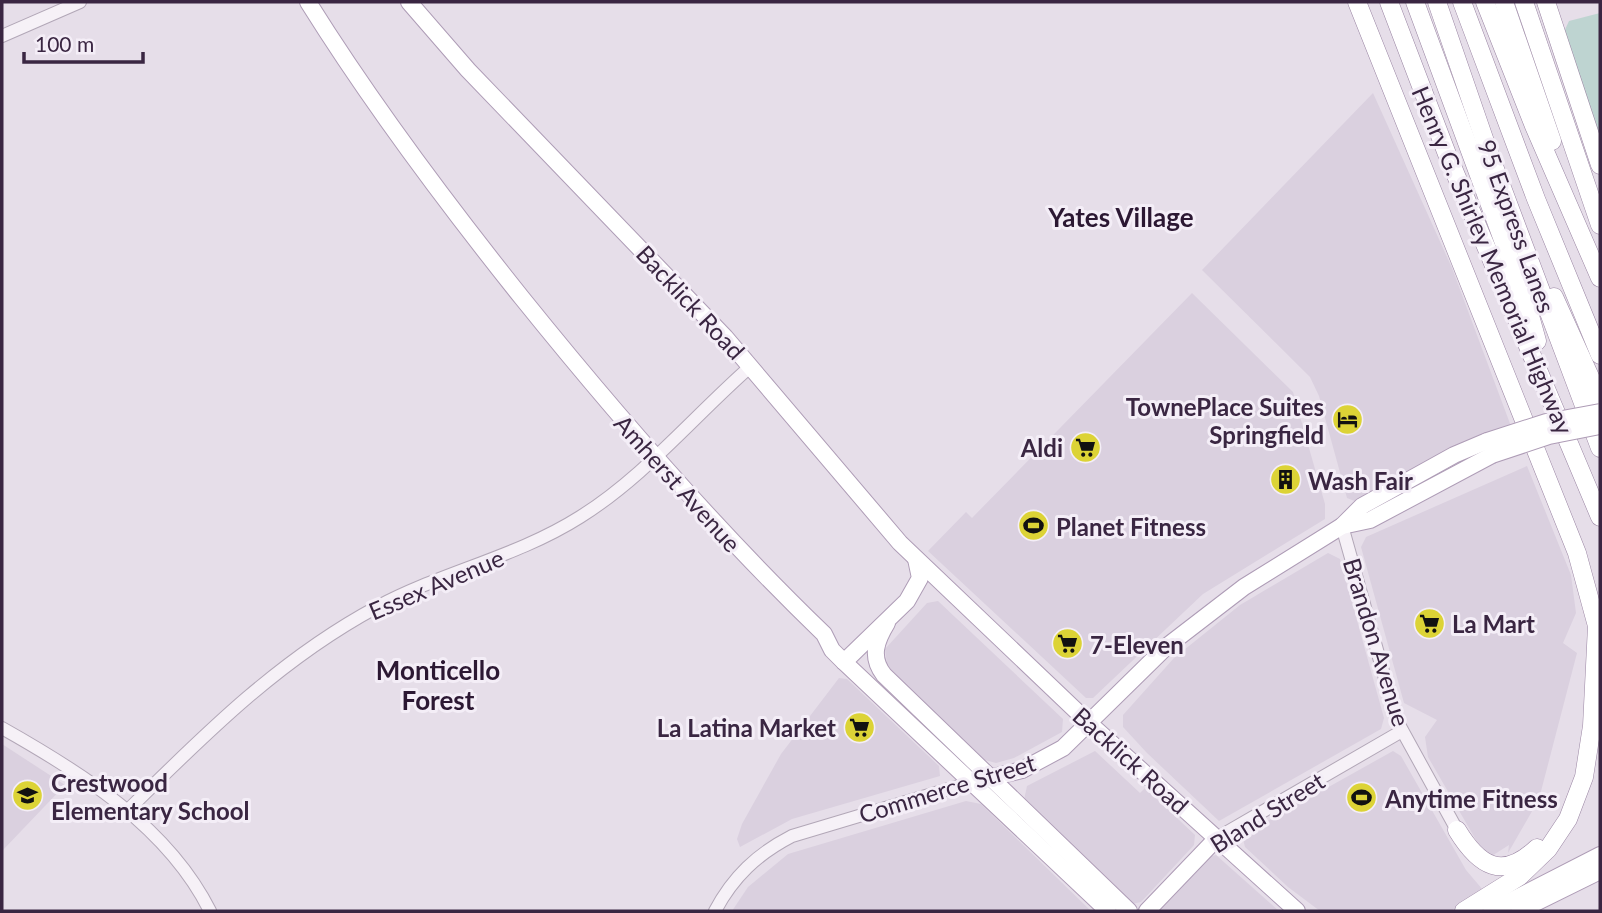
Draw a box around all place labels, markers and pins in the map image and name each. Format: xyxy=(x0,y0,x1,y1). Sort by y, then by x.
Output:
place label: TownePlace Suites Springfield xyxy=(1126,392,1324,449)
hotel icon: TownePlace Suites Springfield xyxy=(1330,403,1364,437)
supermarket icon: Aldi xyxy=(1069,430,1103,464)
place label: Aldi xyxy=(1020,433,1063,462)
building icon: Wash Fair xyxy=(1268,463,1302,497)
place label: Wash Fair xyxy=(1308,466,1413,495)
sports icon: Planet Fitness xyxy=(1016,509,1050,543)
place label: Planet Fitness xyxy=(1056,512,1206,541)
supermarket icon: La Mart xyxy=(1412,606,1446,640)
place label: La Mart xyxy=(1452,609,1535,638)
supermarket icon: 7-Eleven xyxy=(1050,627,1084,661)
place label: 7-Eleven xyxy=(1090,630,1184,659)
supermarket icon: La Latina Market xyxy=(842,710,876,744)
place label: La Latina Market xyxy=(657,713,836,742)
place label: Crestwood Elementary School xyxy=(51,768,250,825)
school or university icon: Crestwood Elementary School xyxy=(11,779,45,813)
sports icon: Anytime Fitness xyxy=(1345,781,1379,815)
place label: Anytime Fitness xyxy=(1384,784,1558,813)

